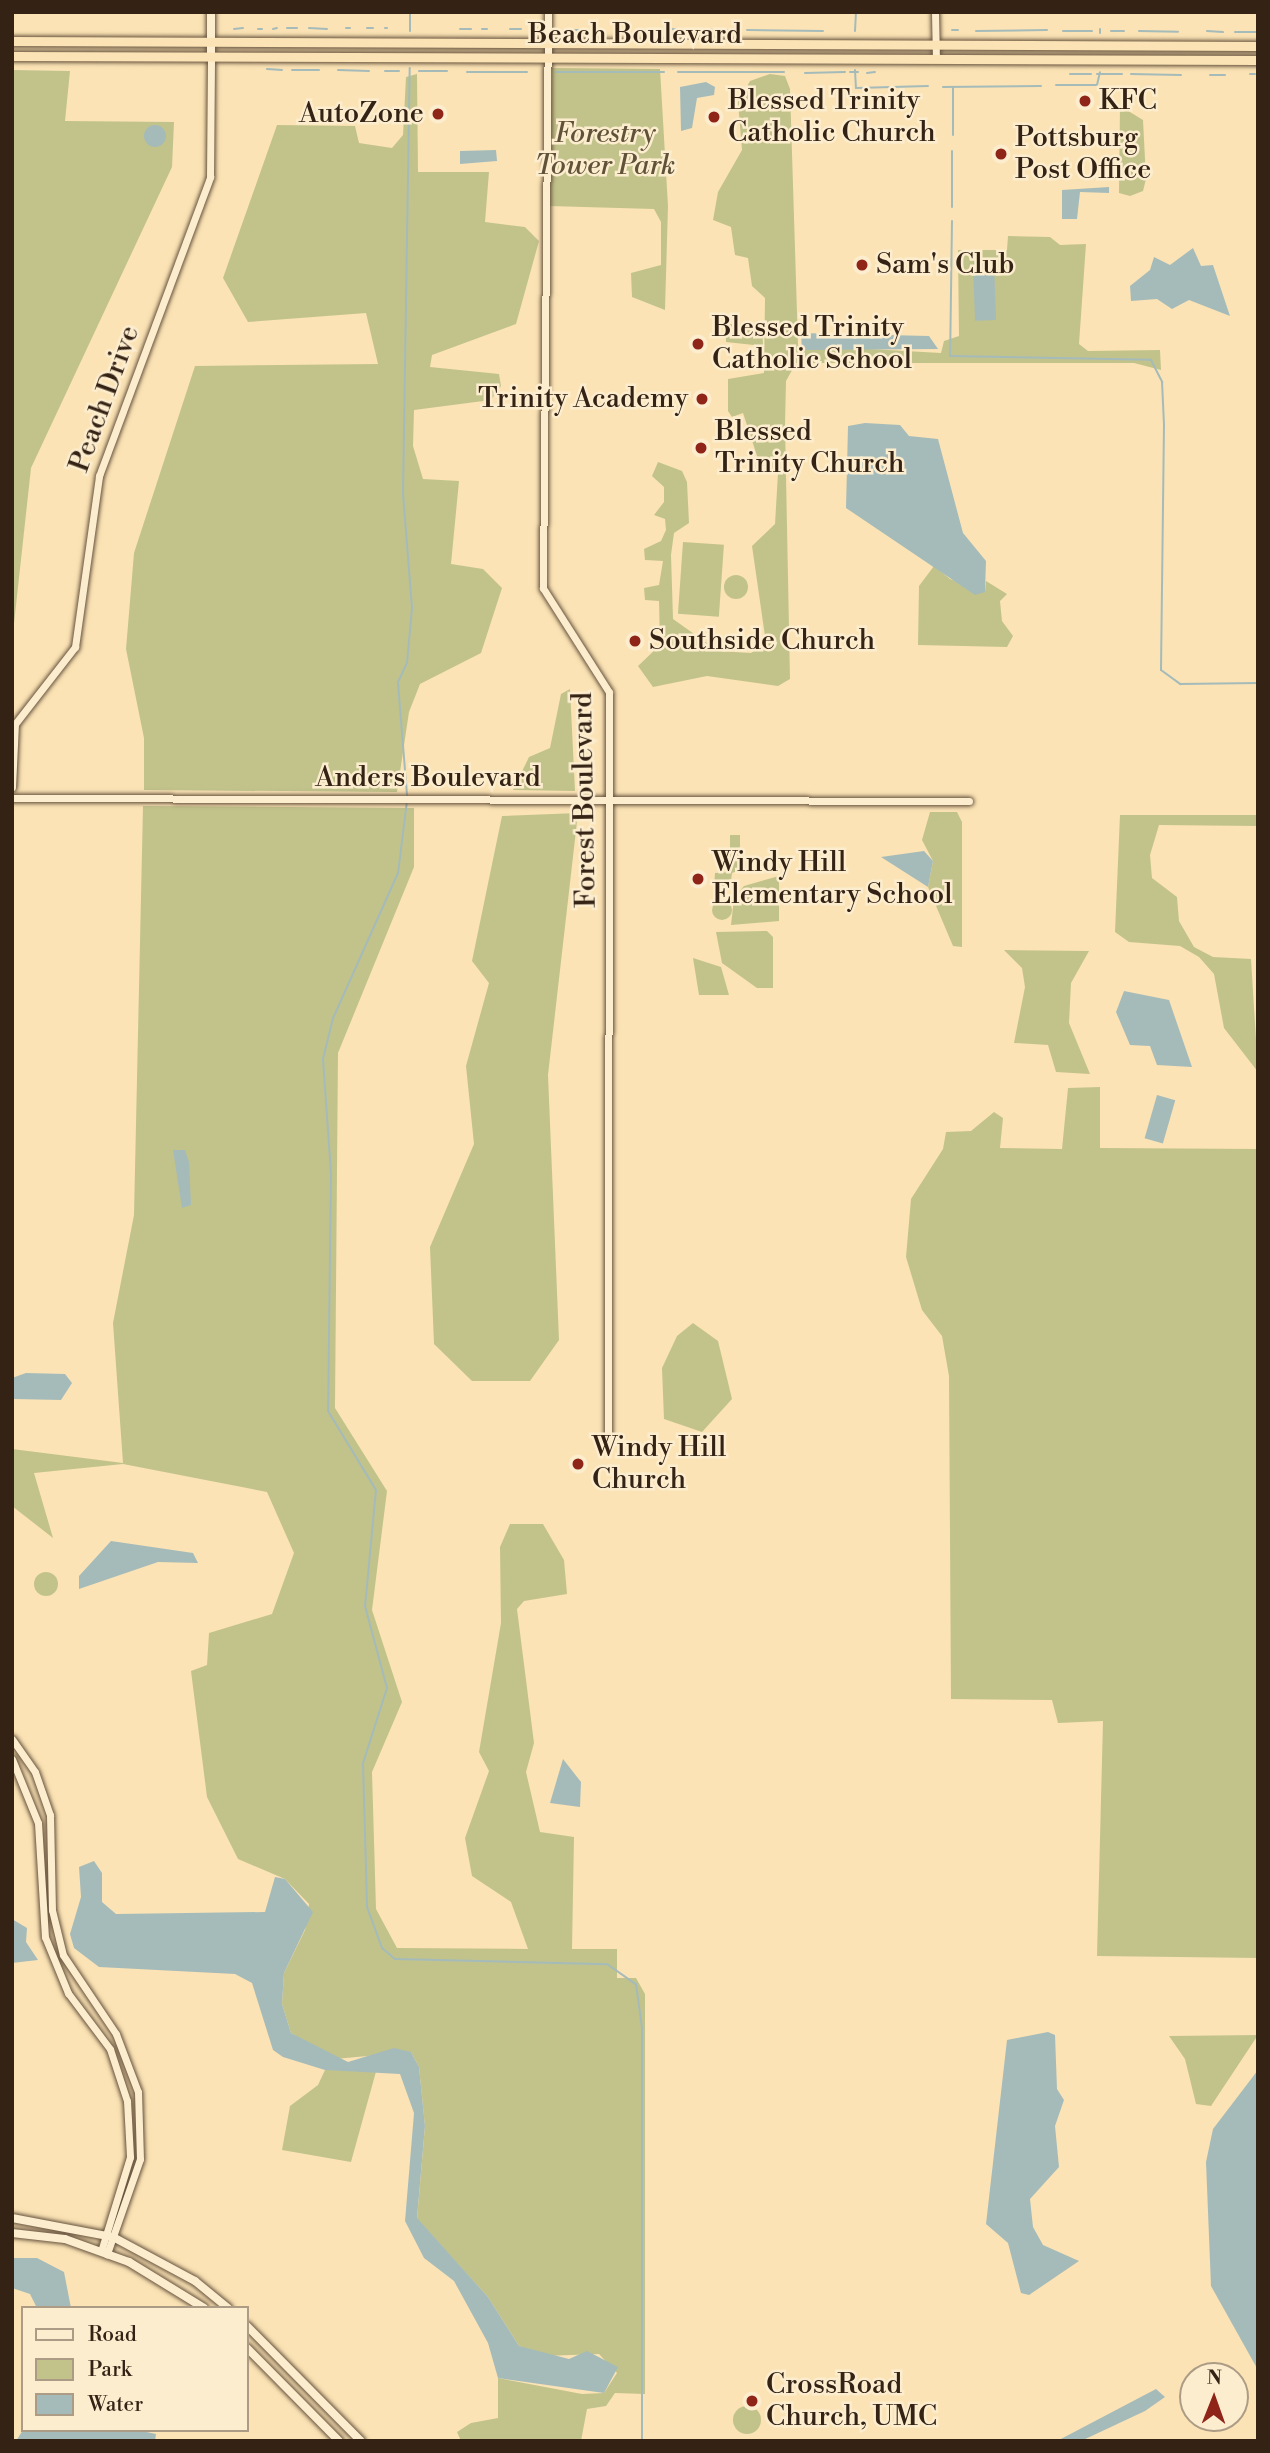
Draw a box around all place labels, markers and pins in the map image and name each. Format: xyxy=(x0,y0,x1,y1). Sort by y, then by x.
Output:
place label: Blessed Trinity Catholic Church xyxy=(728,84,936,150)
place label: KFC xyxy=(1099,84,1157,118)
marker: KFC xyxy=(1077,93,1093,109)
place label: AutoZone xyxy=(299,97,424,131)
marker: AutoZone xyxy=(430,106,446,122)
marker: Blessed Trinity Catholic Church xyxy=(706,109,722,125)
place label: Pottsburg Post Office xyxy=(1015,121,1151,187)
marker: Pottsburg Post Office xyxy=(993,146,1009,162)
place label: Sam's Club xyxy=(876,248,1015,282)
marker: Sam's Club xyxy=(854,257,870,273)
place label: Blessed Trinity Catholic School xyxy=(712,311,912,377)
marker: Blessed Trinity Catholic School xyxy=(690,336,706,352)
place label: Trinity Academy xyxy=(478,382,688,416)
marker: Trinity Academy xyxy=(694,391,710,407)
place label: Blessed Trinity Church xyxy=(715,415,905,481)
marker: Blessed Trinity Church xyxy=(693,440,709,456)
place label: Southside Church xyxy=(649,624,875,658)
marker: Southside Church xyxy=(627,633,643,649)
place label: Windy Hill Elementary School xyxy=(712,846,953,912)
marker: Windy Hill Elementary School xyxy=(690,871,706,887)
place label: Windy Hill Church xyxy=(592,1431,726,1497)
marker: Windy Hill Church xyxy=(570,1456,586,1472)
place label: CrossRoad Church, UMC xyxy=(766,2368,937,2434)
marker: CrossRoad Church, UMC xyxy=(744,2393,760,2409)

